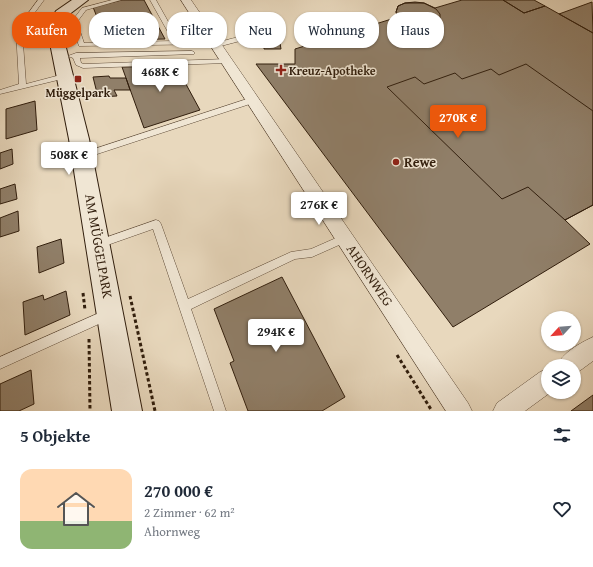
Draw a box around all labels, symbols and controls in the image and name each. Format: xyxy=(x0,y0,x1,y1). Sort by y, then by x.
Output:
chip: Kaufen xyxy=(12,12,81,48)
chip: Mieten xyxy=(89,12,159,48)
chip: Filter xyxy=(167,12,227,48)
chip: Neu xyxy=(235,12,286,48)
chip: Wohnung xyxy=(294,12,379,48)
chip: Haus xyxy=(387,12,444,48)
pin: 468K € xyxy=(127,59,193,93)
text: 468K € xyxy=(141,62,179,81)
place label: Kreuz-Apotheke xyxy=(289,62,376,79)
marker: Kreuz-Apotheke xyxy=(276,65,286,75)
marker: Müggelpark xyxy=(73,74,83,84)
place label: Müggelpark xyxy=(46,84,111,101)
pin: 270K € xyxy=(425,105,491,139)
text: 270K € xyxy=(439,108,477,127)
pin: 508K € xyxy=(36,142,102,176)
text: 508K € xyxy=(50,145,88,164)
place label: Rewe xyxy=(404,152,436,172)
marker: Rewe xyxy=(391,157,401,167)
street label: AM MÜGGELPARK xyxy=(80,192,118,300)
pin: 276K € xyxy=(286,192,352,226)
text: 276K € xyxy=(300,195,338,214)
street label: AHORNWEG xyxy=(342,240,398,310)
north arrow xyxy=(541,311,581,351)
map controls xyxy=(541,311,581,399)
pin: 294K € xyxy=(243,319,309,353)
text: 294K € xyxy=(257,322,295,341)
button: layers xyxy=(541,359,581,399)
text: 5 Objekte xyxy=(20,423,90,448)
icon: filters xyxy=(551,424,573,446)
text: 270 000 € xyxy=(144,478,213,503)
icon: home xyxy=(52,485,100,533)
icon: heart xyxy=(551,498,573,520)
text: 2 Zimmer · 62 m² xyxy=(144,503,235,522)
text: Ahornweg xyxy=(144,522,200,541)

